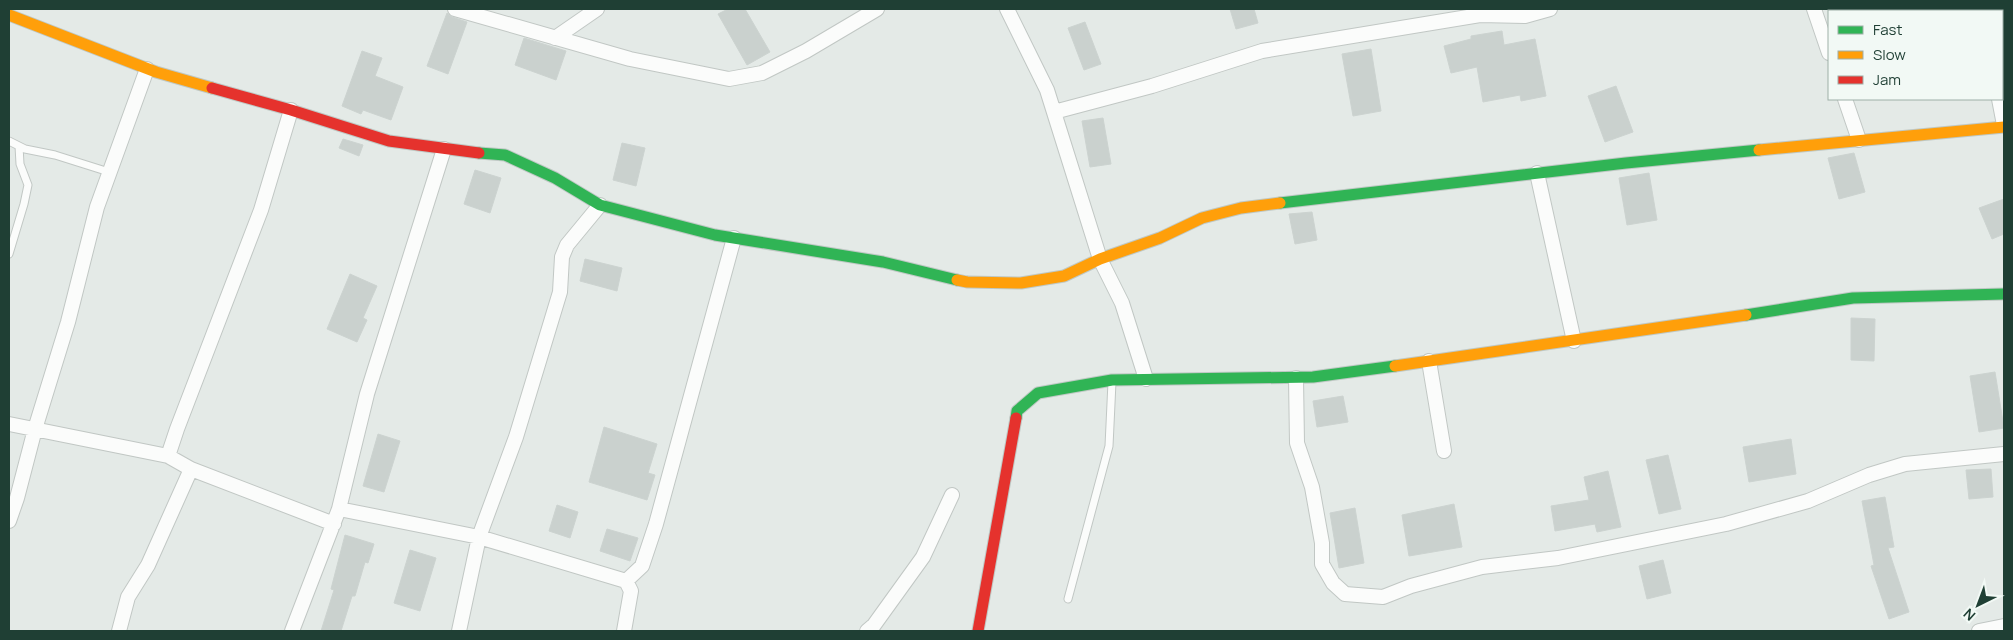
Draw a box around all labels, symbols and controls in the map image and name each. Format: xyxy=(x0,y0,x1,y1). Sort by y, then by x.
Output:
legend xyxy=(1828,10,2003,100)
text: Fast xyxy=(1873,19,1902,40)
text: Slow xyxy=(1873,44,1906,65)
text: Jam xyxy=(1873,69,1901,90)
north arrow xyxy=(1953,580,2003,630)
text: N xyxy=(1959,605,1979,625)

